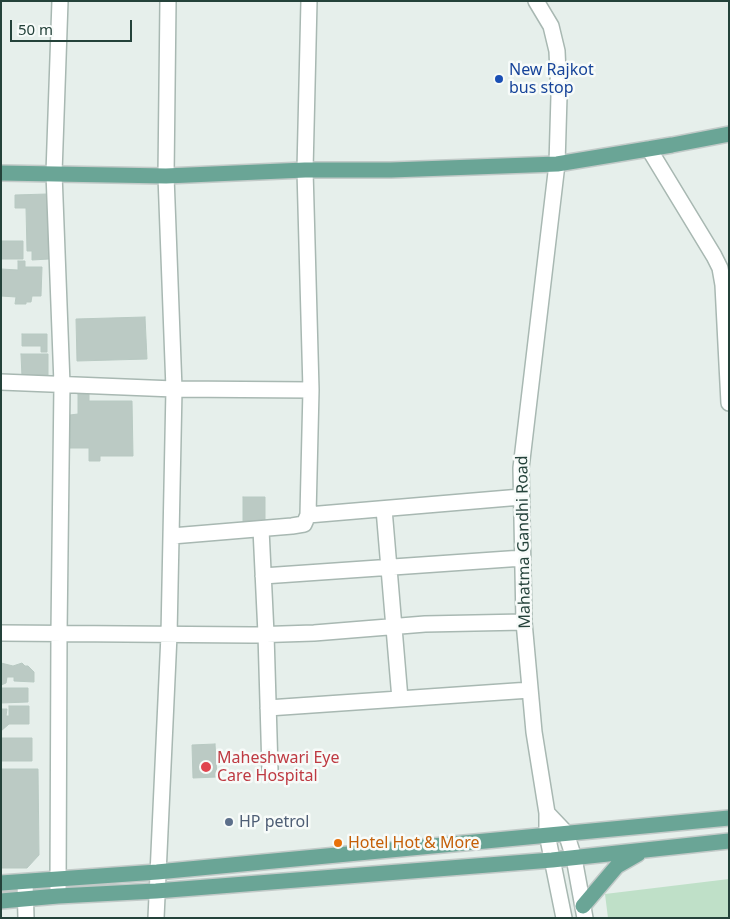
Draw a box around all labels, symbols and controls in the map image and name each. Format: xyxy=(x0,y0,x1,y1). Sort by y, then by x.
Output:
scale bar xyxy=(12,10,135,42)
text: 50 m xyxy=(18,19,53,39)
place label: New Rajkot bus stop xyxy=(509,60,594,98)
marker: New Rajkot bus stop xyxy=(493,73,505,85)
street label: Mahatma Gandhi Road xyxy=(513,455,535,629)
place label: Maheshwari Eye Care Hospital xyxy=(217,748,339,786)
marker: Maheshwari Eye Care Hospital xyxy=(199,760,213,774)
place label: HP petrol xyxy=(239,812,309,832)
marker: HP petrol xyxy=(223,816,235,828)
place label: Hotel Hot & More xyxy=(348,833,479,853)
marker: Hotel Hot & More xyxy=(332,837,344,849)

